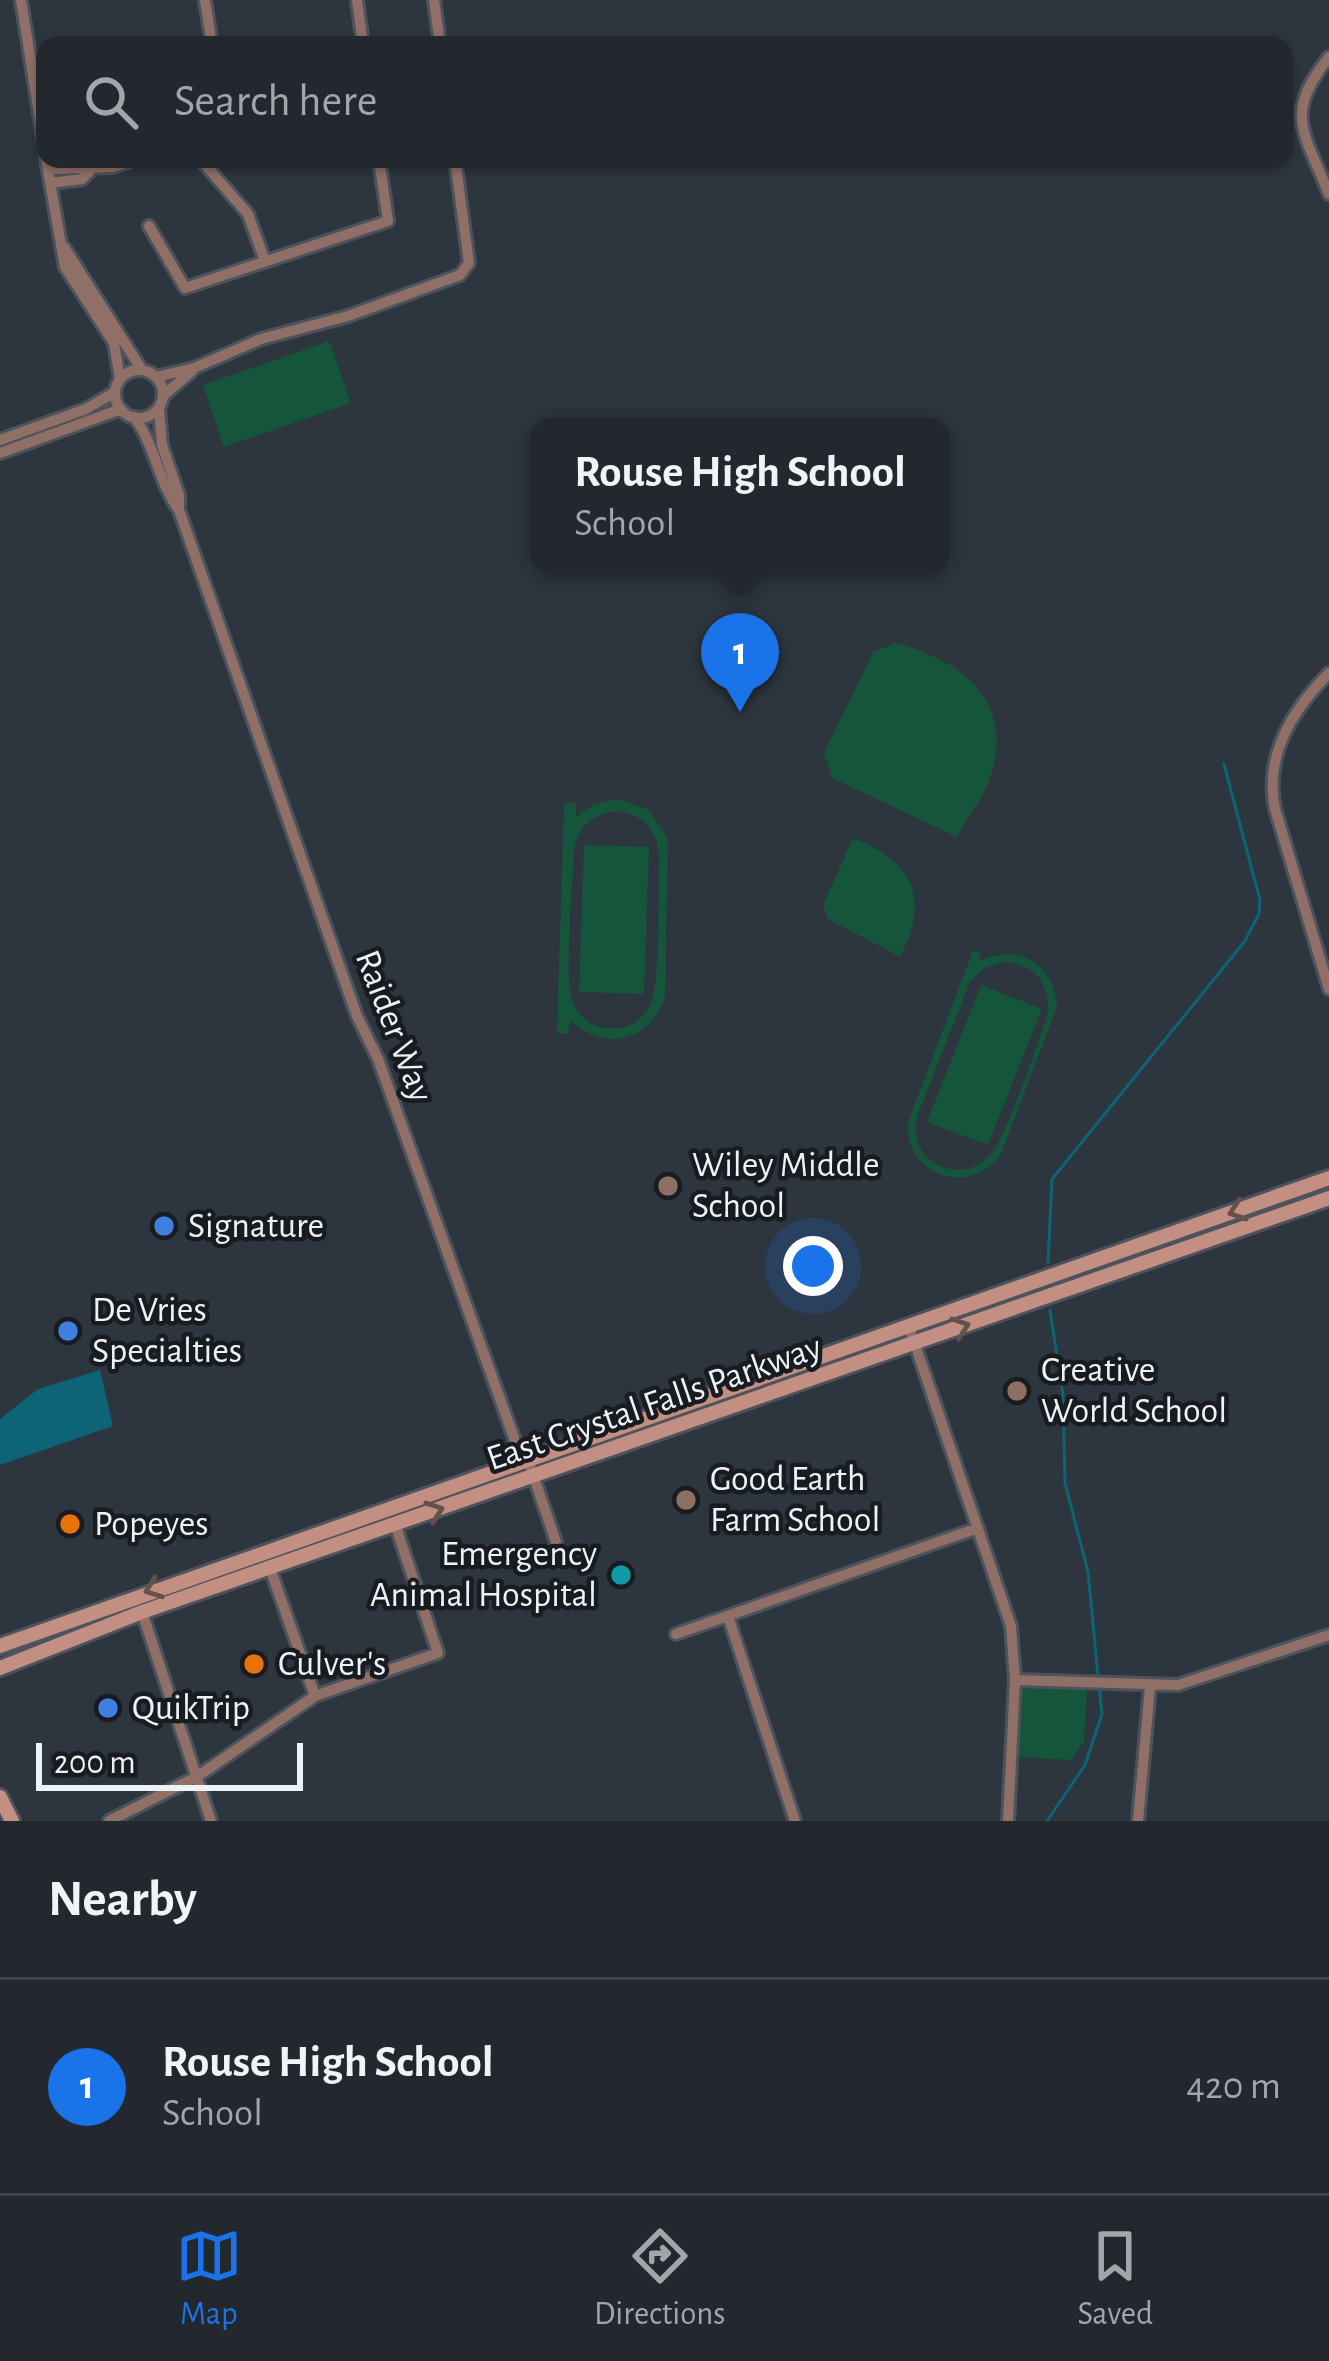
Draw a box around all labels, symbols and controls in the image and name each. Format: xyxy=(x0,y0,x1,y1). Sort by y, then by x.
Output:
search box xyxy=(36,36,1293,168)
icon: search xyxy=(78,69,144,135)
text: Search here xyxy=(174,79,377,124)
popup xyxy=(530,418,950,574)
text: Rouse High School xyxy=(574,450,906,495)
text: School xyxy=(574,504,675,543)
pin: 1 xyxy=(701,613,779,712)
street label: Raider Way xyxy=(349,945,439,1107)
place label: Wiley Middle School xyxy=(692,1147,880,1224)
marker: Wiley Middle School xyxy=(655,1173,681,1199)
one-way arrow xyxy=(1227,1197,1248,1221)
place label: Signature xyxy=(188,1208,324,1244)
marker: Signature xyxy=(151,1213,177,1239)
your location xyxy=(783,1236,843,1296)
place label: De Vries Specialties xyxy=(92,1292,242,1369)
one-way arrow xyxy=(949,1317,970,1341)
marker: De Vries Specialties xyxy=(55,1318,81,1344)
street label: East Crystal Falls Parkway xyxy=(482,1329,826,1477)
place label: Creative World School xyxy=(1041,1352,1227,1429)
marker: Creative World School xyxy=(1004,1378,1030,1404)
place label: Good Earth Farm School xyxy=(710,1461,880,1538)
marker: Good Earth Farm School xyxy=(673,1487,699,1513)
one-way arrow xyxy=(424,1500,445,1525)
place label: Popeyes xyxy=(94,1506,209,1542)
marker: Popeyes xyxy=(57,1511,83,1537)
place label: Emergency Animal Hospital xyxy=(370,1536,597,1613)
marker: Emergency Animal Hospital xyxy=(608,1562,634,1588)
one-way arrow xyxy=(144,1575,165,1599)
place label: Culver's xyxy=(278,1646,386,1682)
marker: Culver's xyxy=(241,1651,267,1677)
place label: QuikTrip xyxy=(132,1690,250,1726)
marker: QuikTrip xyxy=(95,1695,121,1721)
scale bar xyxy=(36,1737,303,1790)
text: 200 m xyxy=(54,1747,136,1780)
text: Nearby xyxy=(48,1874,197,1925)
text: Rouse High School xyxy=(162,2040,494,2085)
text: 1 xyxy=(80,2067,94,2106)
text: 420 m xyxy=(1186,2067,1281,2106)
text: School xyxy=(162,2094,263,2133)
tab: Map xyxy=(176,2223,242,2335)
tab: Directions xyxy=(594,2223,725,2335)
tab: Saved xyxy=(1077,2223,1153,2335)

